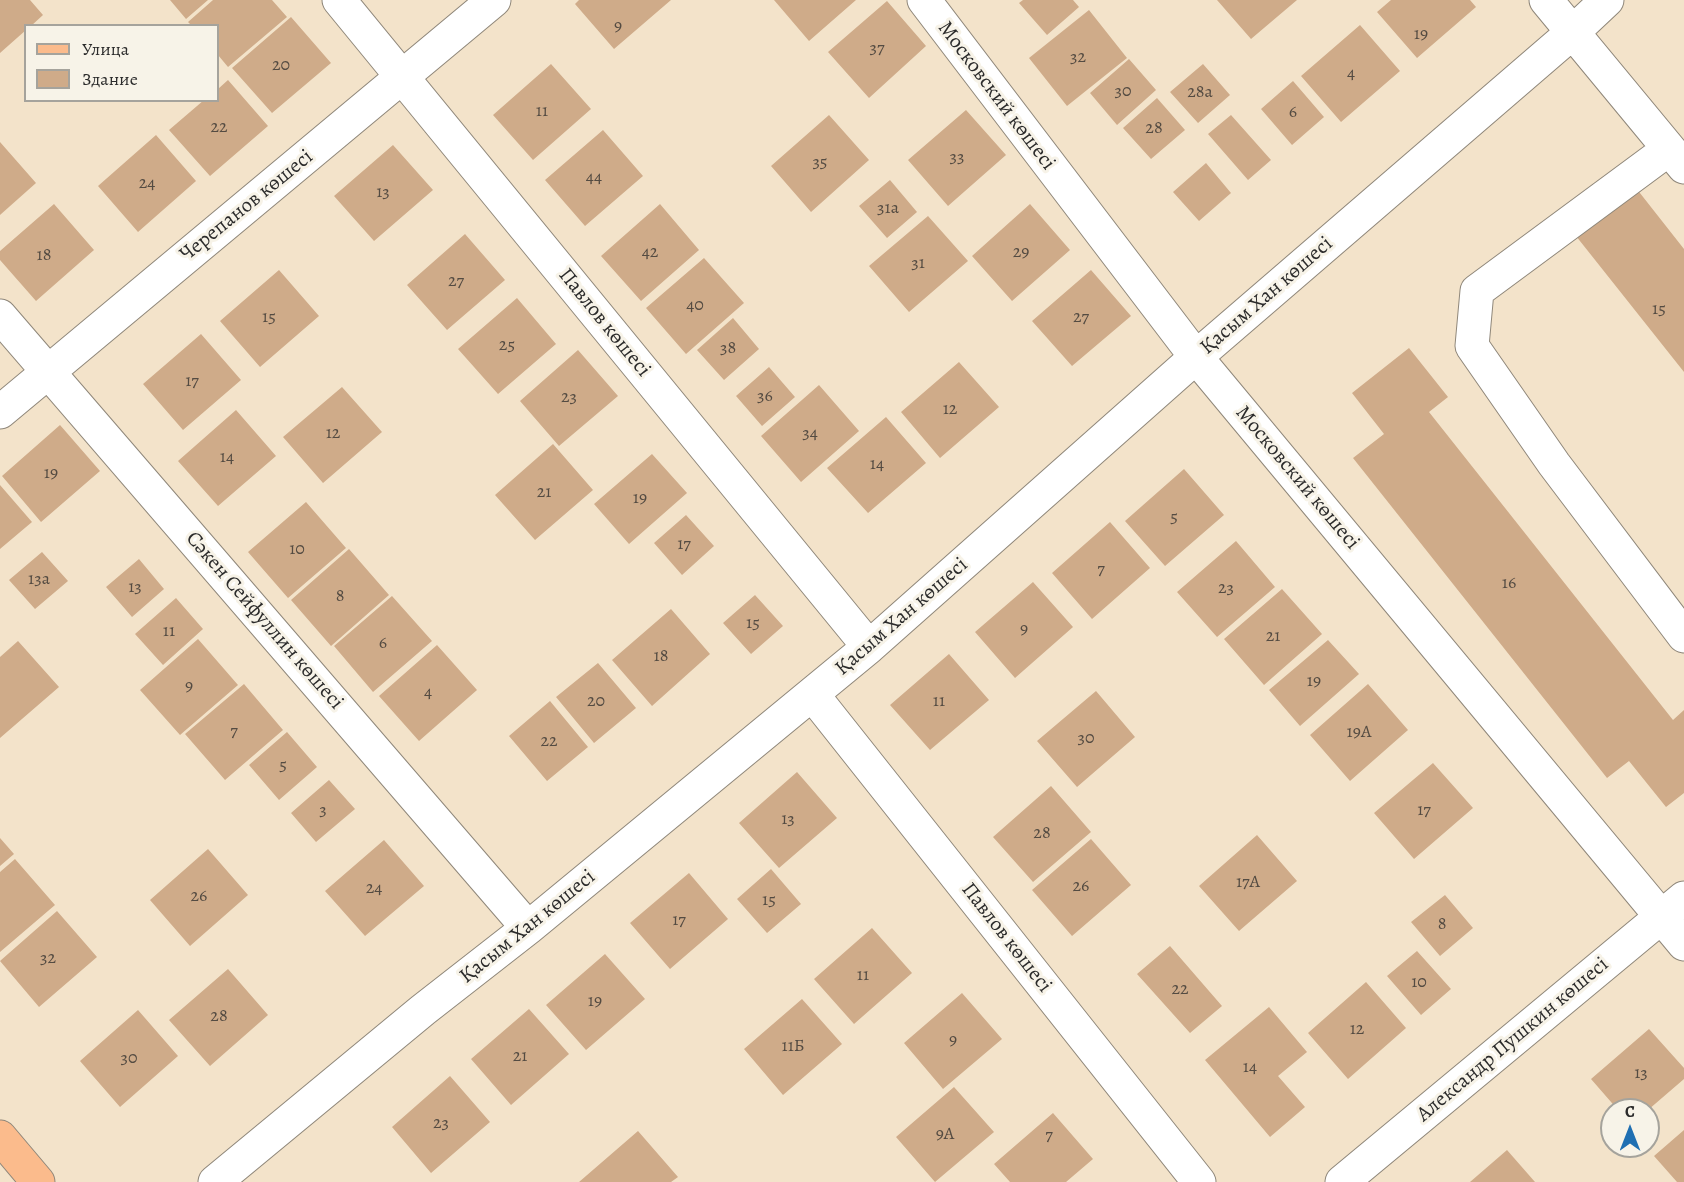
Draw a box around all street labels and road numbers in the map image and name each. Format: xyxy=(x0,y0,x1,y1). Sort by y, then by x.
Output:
street label: Московский көшесі xyxy=(932,17,1060,175)
street label: Черепанов көшесі xyxy=(175,145,319,267)
street label: Қасым Хан көшесі xyxy=(1196,232,1338,360)
street label: Павлов көшесі xyxy=(553,264,655,382)
street label: Московский көшесі xyxy=(1230,401,1364,555)
street label: Сәкен Сейфуллин көшесі xyxy=(180,527,348,715)
street label: Қасым Хан көшесі xyxy=(831,553,973,681)
street label: Қасым Хан көшесі xyxy=(455,865,601,989)
street label: Павлов көшесі xyxy=(955,878,1057,998)
street label: Александр Пушкин көшесі xyxy=(1412,952,1614,1128)

